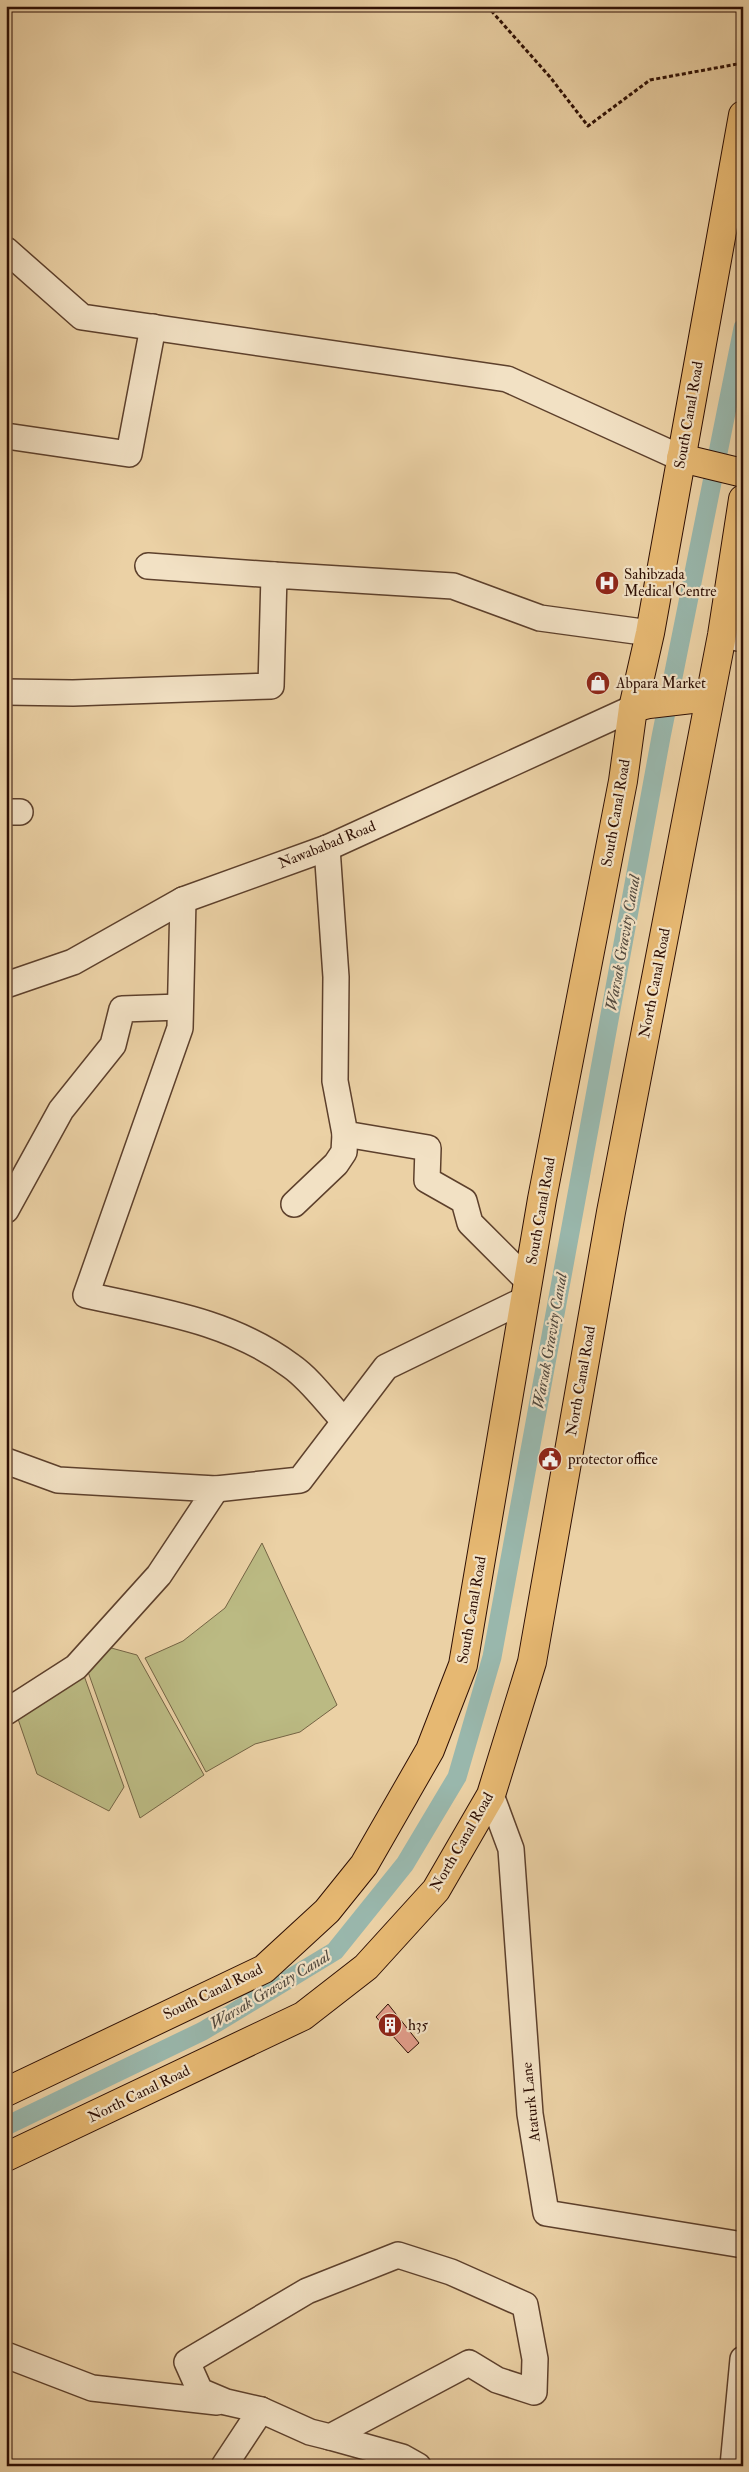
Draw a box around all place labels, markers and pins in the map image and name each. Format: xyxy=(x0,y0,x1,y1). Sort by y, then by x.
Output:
place label: Sahibzada Medical Centre xyxy=(624,565,717,601)
hospital icon: Sahibzada Medical Centre xyxy=(594,570,620,596)
shop icon: Abpara Market xyxy=(585,670,611,696)
place label: Abpara Market xyxy=(615,674,706,694)
public building icon: protector office xyxy=(537,1446,563,1472)
place label: protector office xyxy=(567,1450,658,1470)
building icon: h35 xyxy=(377,2012,403,2038)
place label: h35 xyxy=(408,2016,429,2035)

